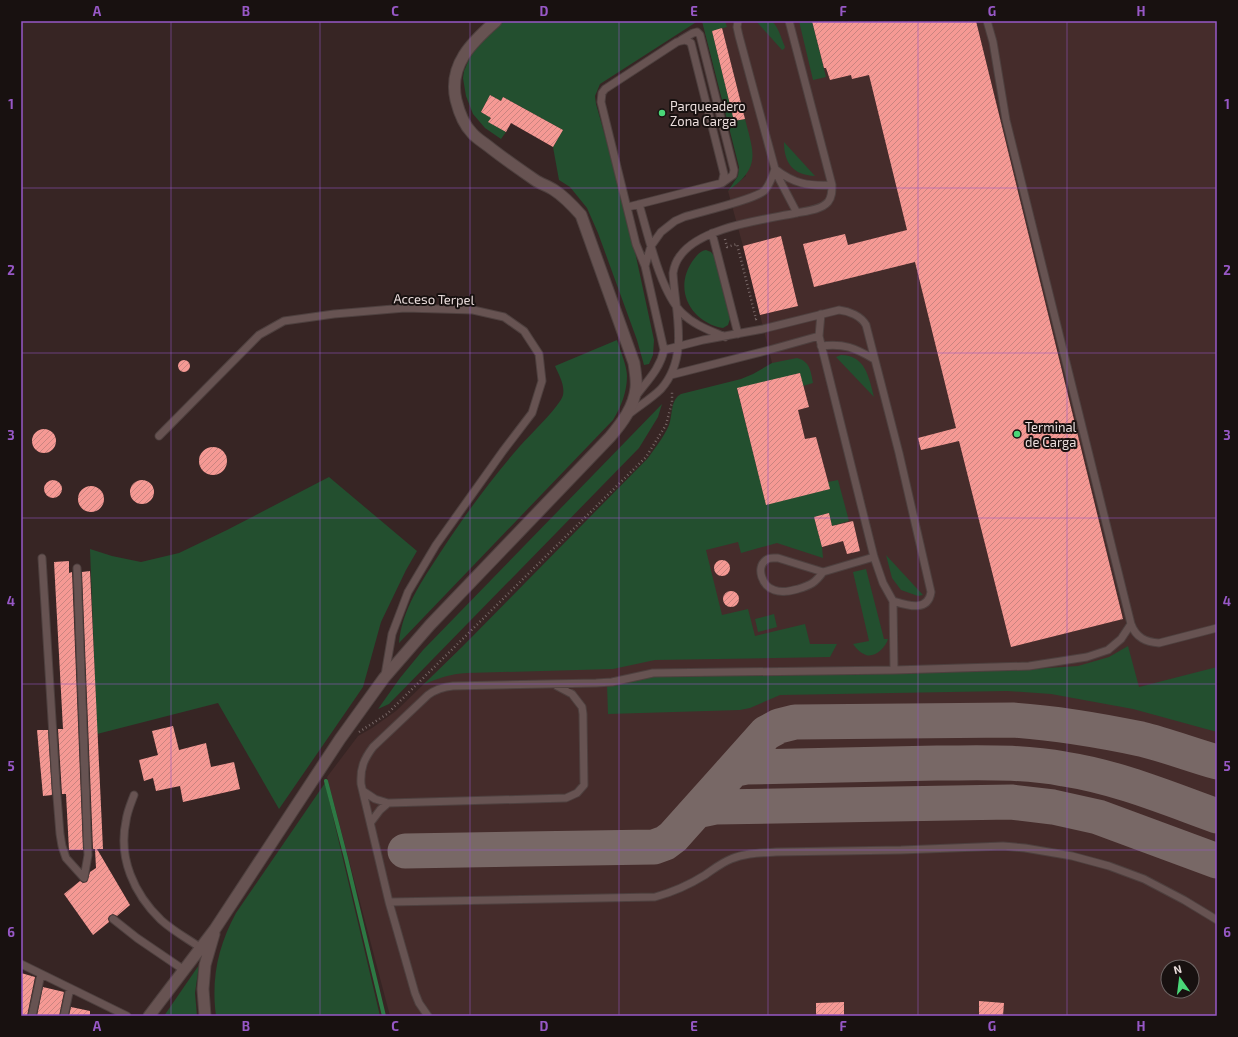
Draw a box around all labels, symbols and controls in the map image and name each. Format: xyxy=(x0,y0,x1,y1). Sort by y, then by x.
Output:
text: A xyxy=(93,3,102,19)
text: B xyxy=(242,3,250,19)
text: C xyxy=(391,3,399,19)
text: D xyxy=(540,3,549,19)
text: E xyxy=(690,3,698,19)
text: F xyxy=(839,3,847,19)
text: G xyxy=(988,3,996,19)
text: H xyxy=(1137,3,1146,19)
text: 1 xyxy=(8,96,14,112)
text: 1 xyxy=(1224,96,1230,112)
place label: Parqueadero Zona Carga xyxy=(670,98,746,129)
marker: Parqueadero Zona Carga xyxy=(657,108,667,118)
text: 2 xyxy=(7,262,15,278)
text: 2 xyxy=(1223,262,1231,278)
street label: Acceso Terpel xyxy=(393,290,475,308)
place label: Terminal de Carga xyxy=(1025,419,1077,450)
text: 3 xyxy=(7,427,15,443)
text: 3 xyxy=(1223,427,1231,443)
marker: Terminal de Carga xyxy=(1012,429,1022,439)
text: 4 xyxy=(7,593,15,609)
text: 4 xyxy=(1223,593,1231,609)
text: 5 xyxy=(7,758,15,774)
text: 5 xyxy=(1223,758,1231,774)
text: 6 xyxy=(7,924,15,940)
text: 6 xyxy=(1223,924,1231,940)
north arrow xyxy=(1160,959,1200,999)
text: N xyxy=(1172,962,1183,976)
text: A xyxy=(93,1018,102,1034)
text: B xyxy=(242,1018,250,1034)
text: C xyxy=(391,1018,399,1034)
text: D xyxy=(540,1018,549,1034)
text: E xyxy=(690,1018,698,1034)
text: F xyxy=(839,1018,847,1034)
text: G xyxy=(988,1018,996,1034)
text: H xyxy=(1137,1018,1146,1034)

